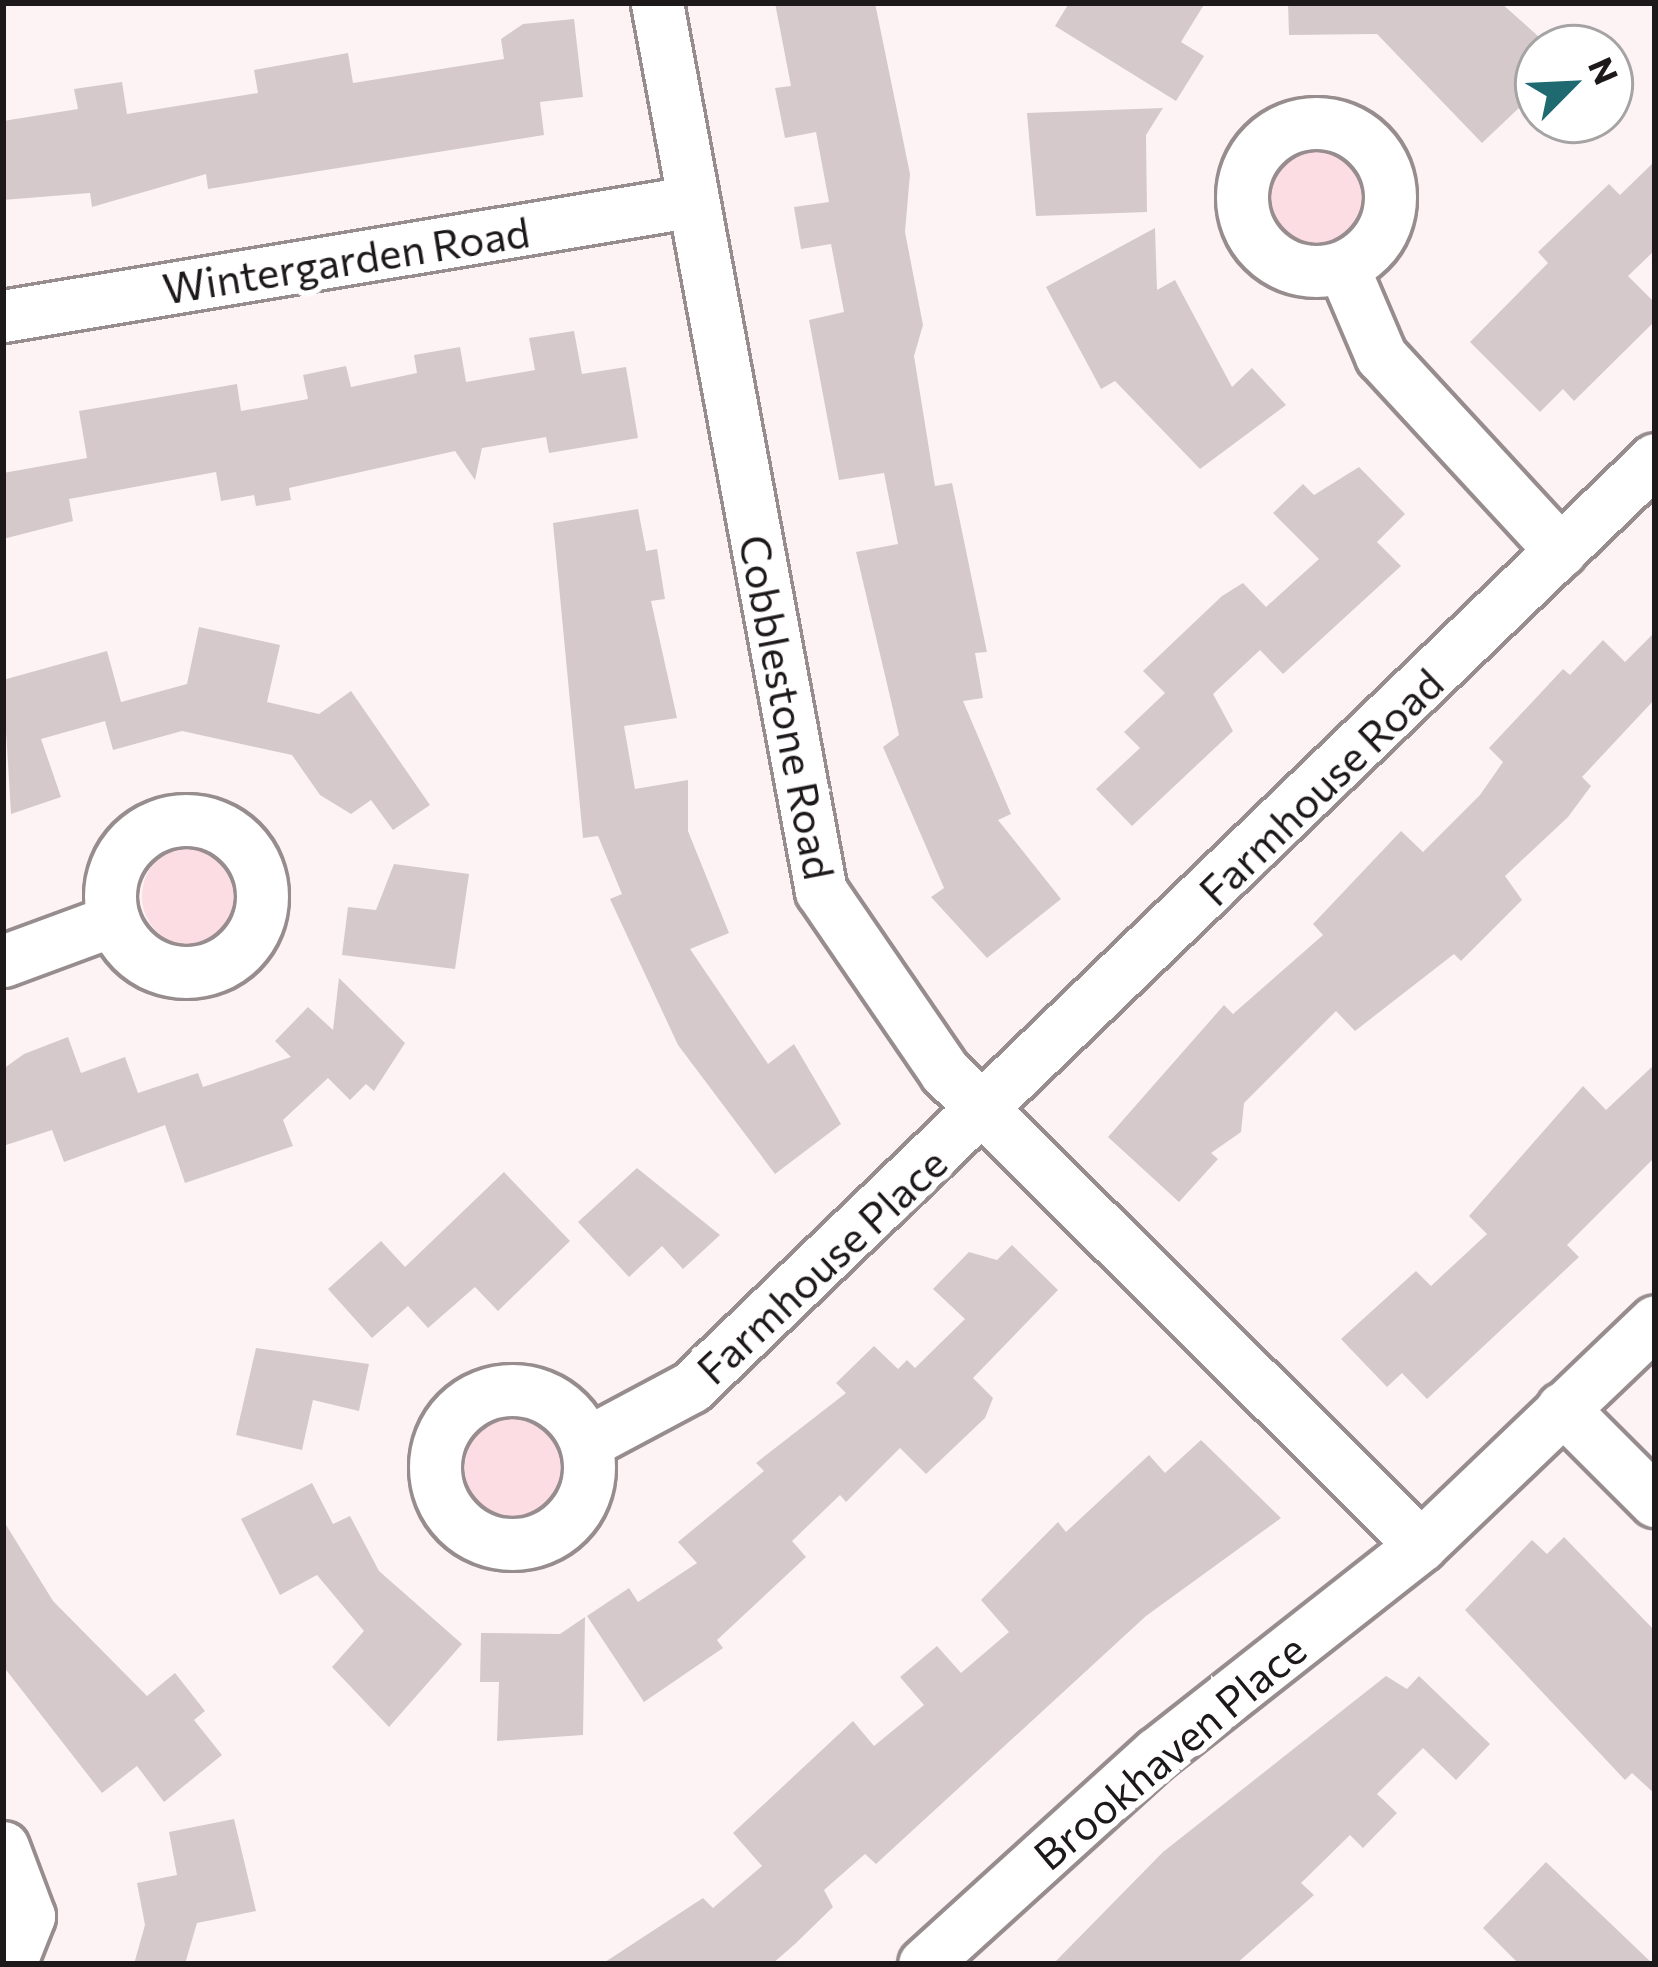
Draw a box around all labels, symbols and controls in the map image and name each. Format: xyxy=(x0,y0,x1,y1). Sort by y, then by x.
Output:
north arrow xyxy=(1514,24,1634,144)
text: N xyxy=(1581,51,1628,90)
street label: Wintergarden Road xyxy=(159,205,533,313)
street label: Cobblestone Road xyxy=(730,531,846,883)
street label: Farmhouse Road xyxy=(1188,657,1452,915)
street label: Farmhouse Place xyxy=(686,1137,956,1393)
street label: Brookhaven Place xyxy=(1023,1623,1315,1879)

